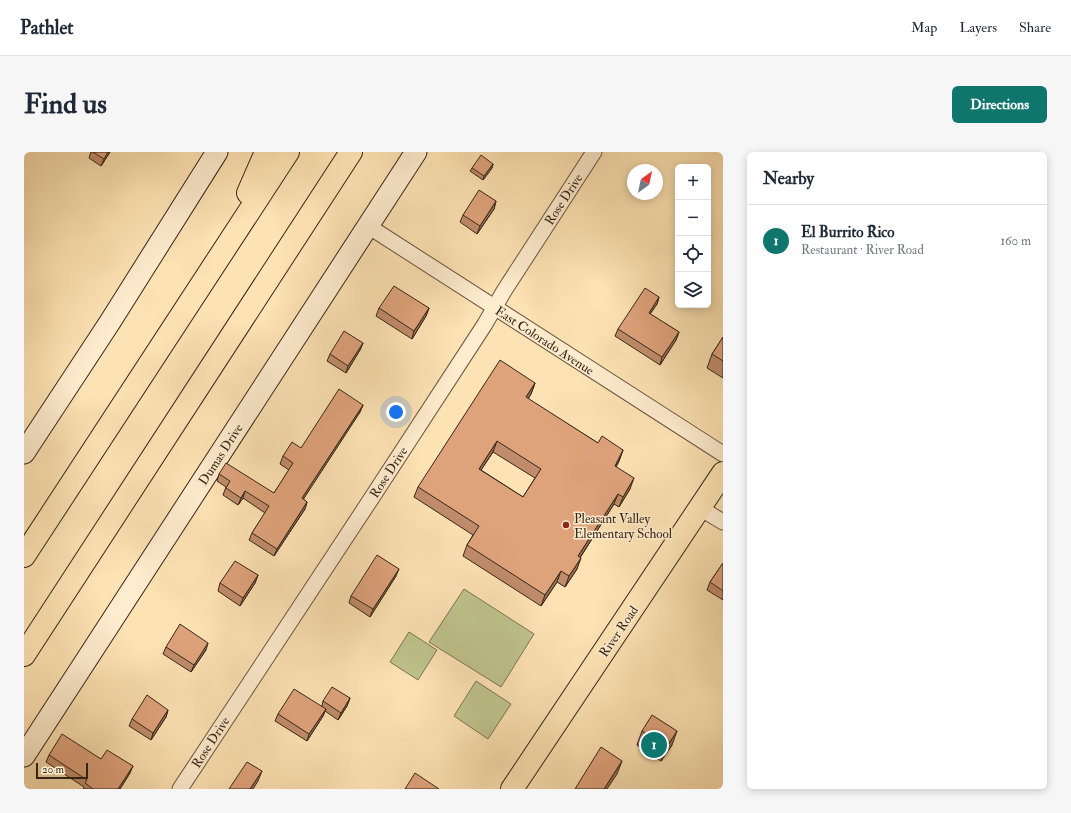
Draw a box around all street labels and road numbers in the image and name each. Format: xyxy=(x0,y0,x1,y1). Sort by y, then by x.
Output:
street label: Rose Drive xyxy=(541,170,587,228)
street label: East Colorado Avenue xyxy=(492,303,597,379)
street label: Dumas Drive xyxy=(195,420,247,488)
street label: Rose Drive xyxy=(366,443,412,501)
street label: River Road xyxy=(596,602,642,660)
street label: Rose Drive xyxy=(188,713,234,771)

